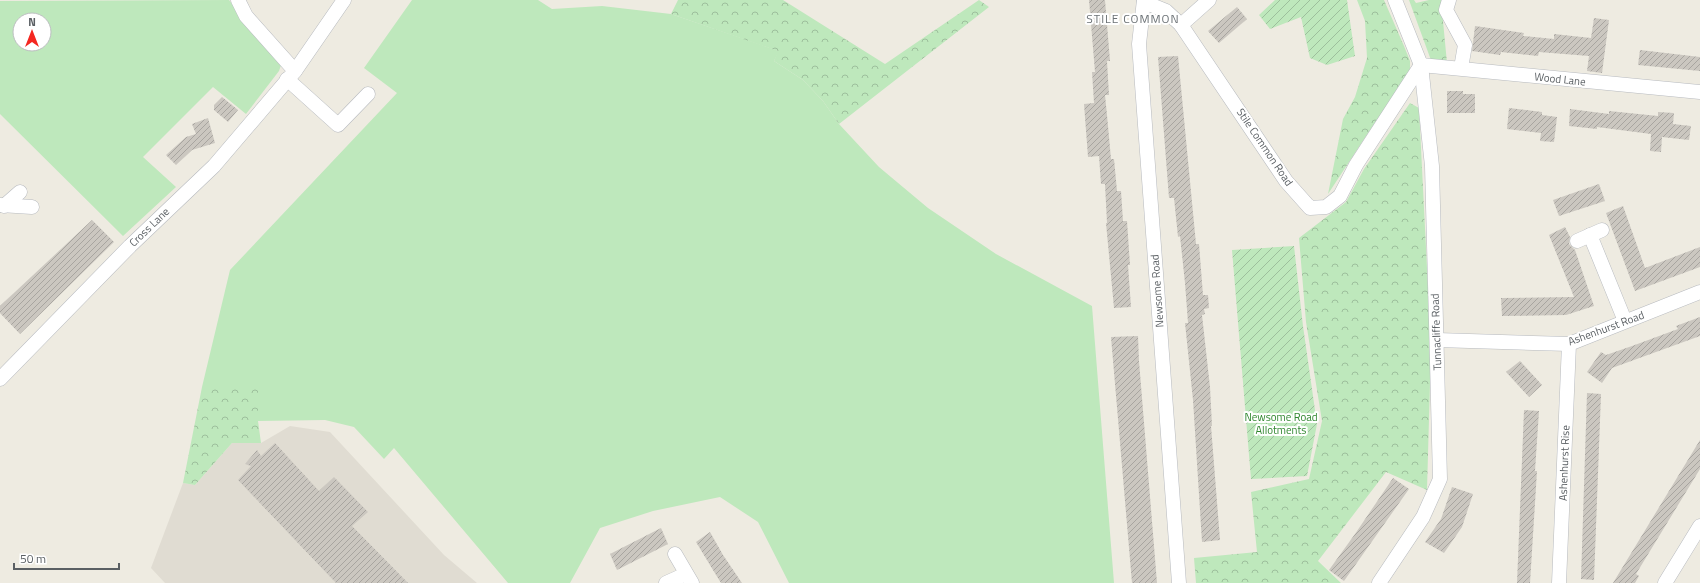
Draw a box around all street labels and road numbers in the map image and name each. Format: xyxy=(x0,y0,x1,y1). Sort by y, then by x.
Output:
street label: Wood Lane xyxy=(1533,68,1587,90)
street label: Stile Common Road xyxy=(1233,105,1297,189)
street label: Cross Lane xyxy=(125,203,173,250)
street label: Newsome Road xyxy=(1146,254,1168,328)
street label: Tunnacliffe Road xyxy=(1427,293,1445,371)
street label: Ashenhurst Road xyxy=(1566,307,1646,349)
street label: Ashenhurst Rise xyxy=(1555,424,1573,501)

